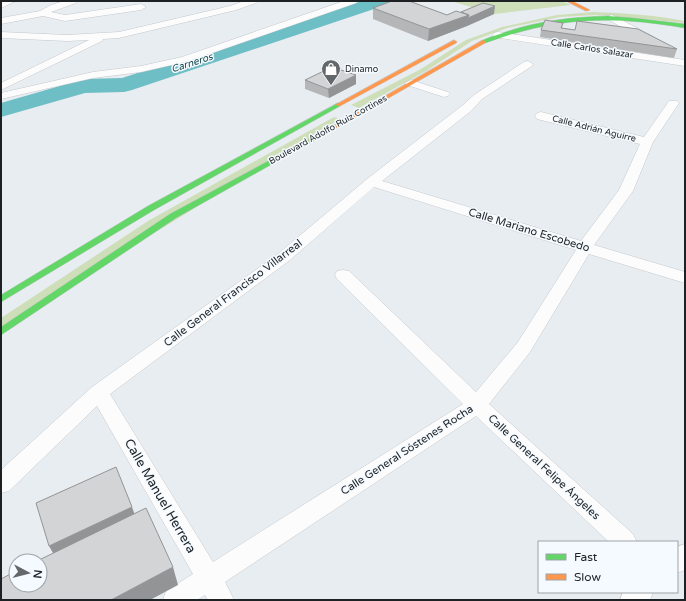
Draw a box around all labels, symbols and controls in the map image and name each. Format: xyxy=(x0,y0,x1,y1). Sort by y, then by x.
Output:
street label: Calle Carlos Salazar xyxy=(550,37,635,61)
water label: Carneros xyxy=(170,50,215,75)
shop icon: Dinamo xyxy=(320,58,342,86)
place label: Dinamo xyxy=(345,64,379,75)
street label: Boulevard Adolfo Ruiz Cortines xyxy=(267,93,389,167)
street label: Calle Adrián Aguirre xyxy=(551,113,637,145)
street label: Calle Mariano Escobedo xyxy=(467,205,591,255)
street label: Calle General Francisco Villarreal xyxy=(161,237,305,349)
street label: Calle General Sóstenes Rocha xyxy=(338,402,476,498)
street label: Calle General Felipe Ángeles xyxy=(485,411,603,522)
street label: Calle Manuel Herrera xyxy=(121,436,199,556)
legend xyxy=(538,541,678,593)
text: Fast xyxy=(574,550,598,564)
north arrow xyxy=(8,553,48,593)
text: N xyxy=(30,569,44,579)
text: Slow xyxy=(574,570,601,584)

